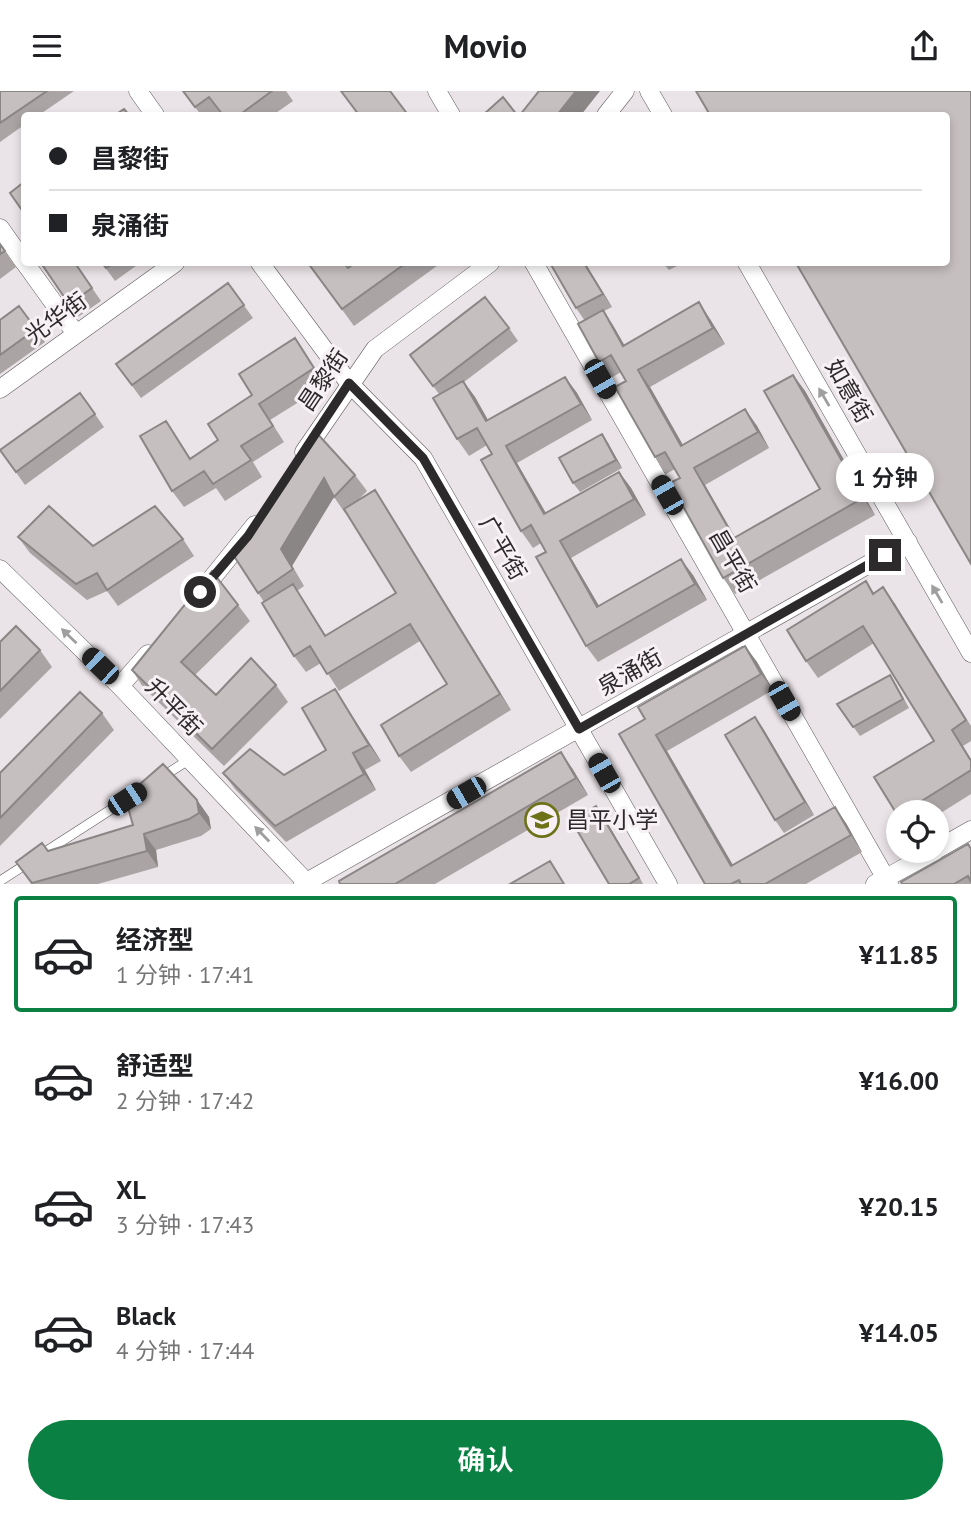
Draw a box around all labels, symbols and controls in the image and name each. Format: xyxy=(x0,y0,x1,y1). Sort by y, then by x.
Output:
text: Movio xyxy=(444,25,527,67)
icon: menu xyxy=(28,27,66,65)
icon: share xyxy=(905,27,943,65)
text: 昌黎街 xyxy=(91,142,169,175)
text: 泉涌街 xyxy=(91,209,169,242)
street label: 光华街 xyxy=(19,286,92,350)
street label: 昌黎街 xyxy=(291,343,354,416)
street label: 如意街 xyxy=(820,354,879,428)
car xyxy=(581,356,620,402)
one-way arrow xyxy=(818,387,830,406)
callout: 1 分钟 xyxy=(836,454,934,503)
text: 1 分钟 xyxy=(853,463,917,492)
car xyxy=(648,472,687,518)
street label: 广平街 xyxy=(474,511,533,585)
street label: 昌平街 xyxy=(704,524,763,598)
route end xyxy=(869,539,901,571)
route start xyxy=(184,576,216,608)
one-way arrow xyxy=(931,584,943,604)
one-way arrow xyxy=(61,628,77,644)
street label: 泉涌街 xyxy=(593,642,667,701)
car xyxy=(78,644,123,688)
street label: 升平街 xyxy=(140,672,209,742)
car xyxy=(765,678,804,724)
car xyxy=(585,750,624,796)
car xyxy=(443,773,490,813)
car xyxy=(104,779,151,819)
map controls xyxy=(886,800,949,863)
button: locate xyxy=(886,800,949,863)
school or university icon: 昌平小学 xyxy=(523,801,561,839)
place label: 昌平小学 xyxy=(566,805,658,834)
one-way arrow xyxy=(254,826,270,843)
icon: car xyxy=(32,923,95,986)
text: 经济型 xyxy=(116,923,194,956)
text: ¥11.85 xyxy=(859,938,939,971)
text: 1 分钟 · 17:41 xyxy=(116,960,254,989)
icon: car xyxy=(32,1049,95,1112)
text: 舒适型 xyxy=(116,1049,194,1082)
text: ¥16.00 xyxy=(859,1064,939,1097)
text: 2 分钟 · 17:42 xyxy=(116,1086,254,1115)
text: XL xyxy=(116,1173,146,1206)
icon: car xyxy=(32,1175,95,1238)
text: ¥20.15 xyxy=(859,1190,939,1223)
text: 3 分钟 · 17:43 xyxy=(116,1210,254,1239)
text: Black xyxy=(116,1299,176,1332)
icon: car xyxy=(32,1301,95,1364)
text: ¥14.05 xyxy=(859,1316,939,1349)
text: 4 分钟 · 17:44 xyxy=(116,1336,254,1365)
button: 确认 xyxy=(28,1420,943,1500)

